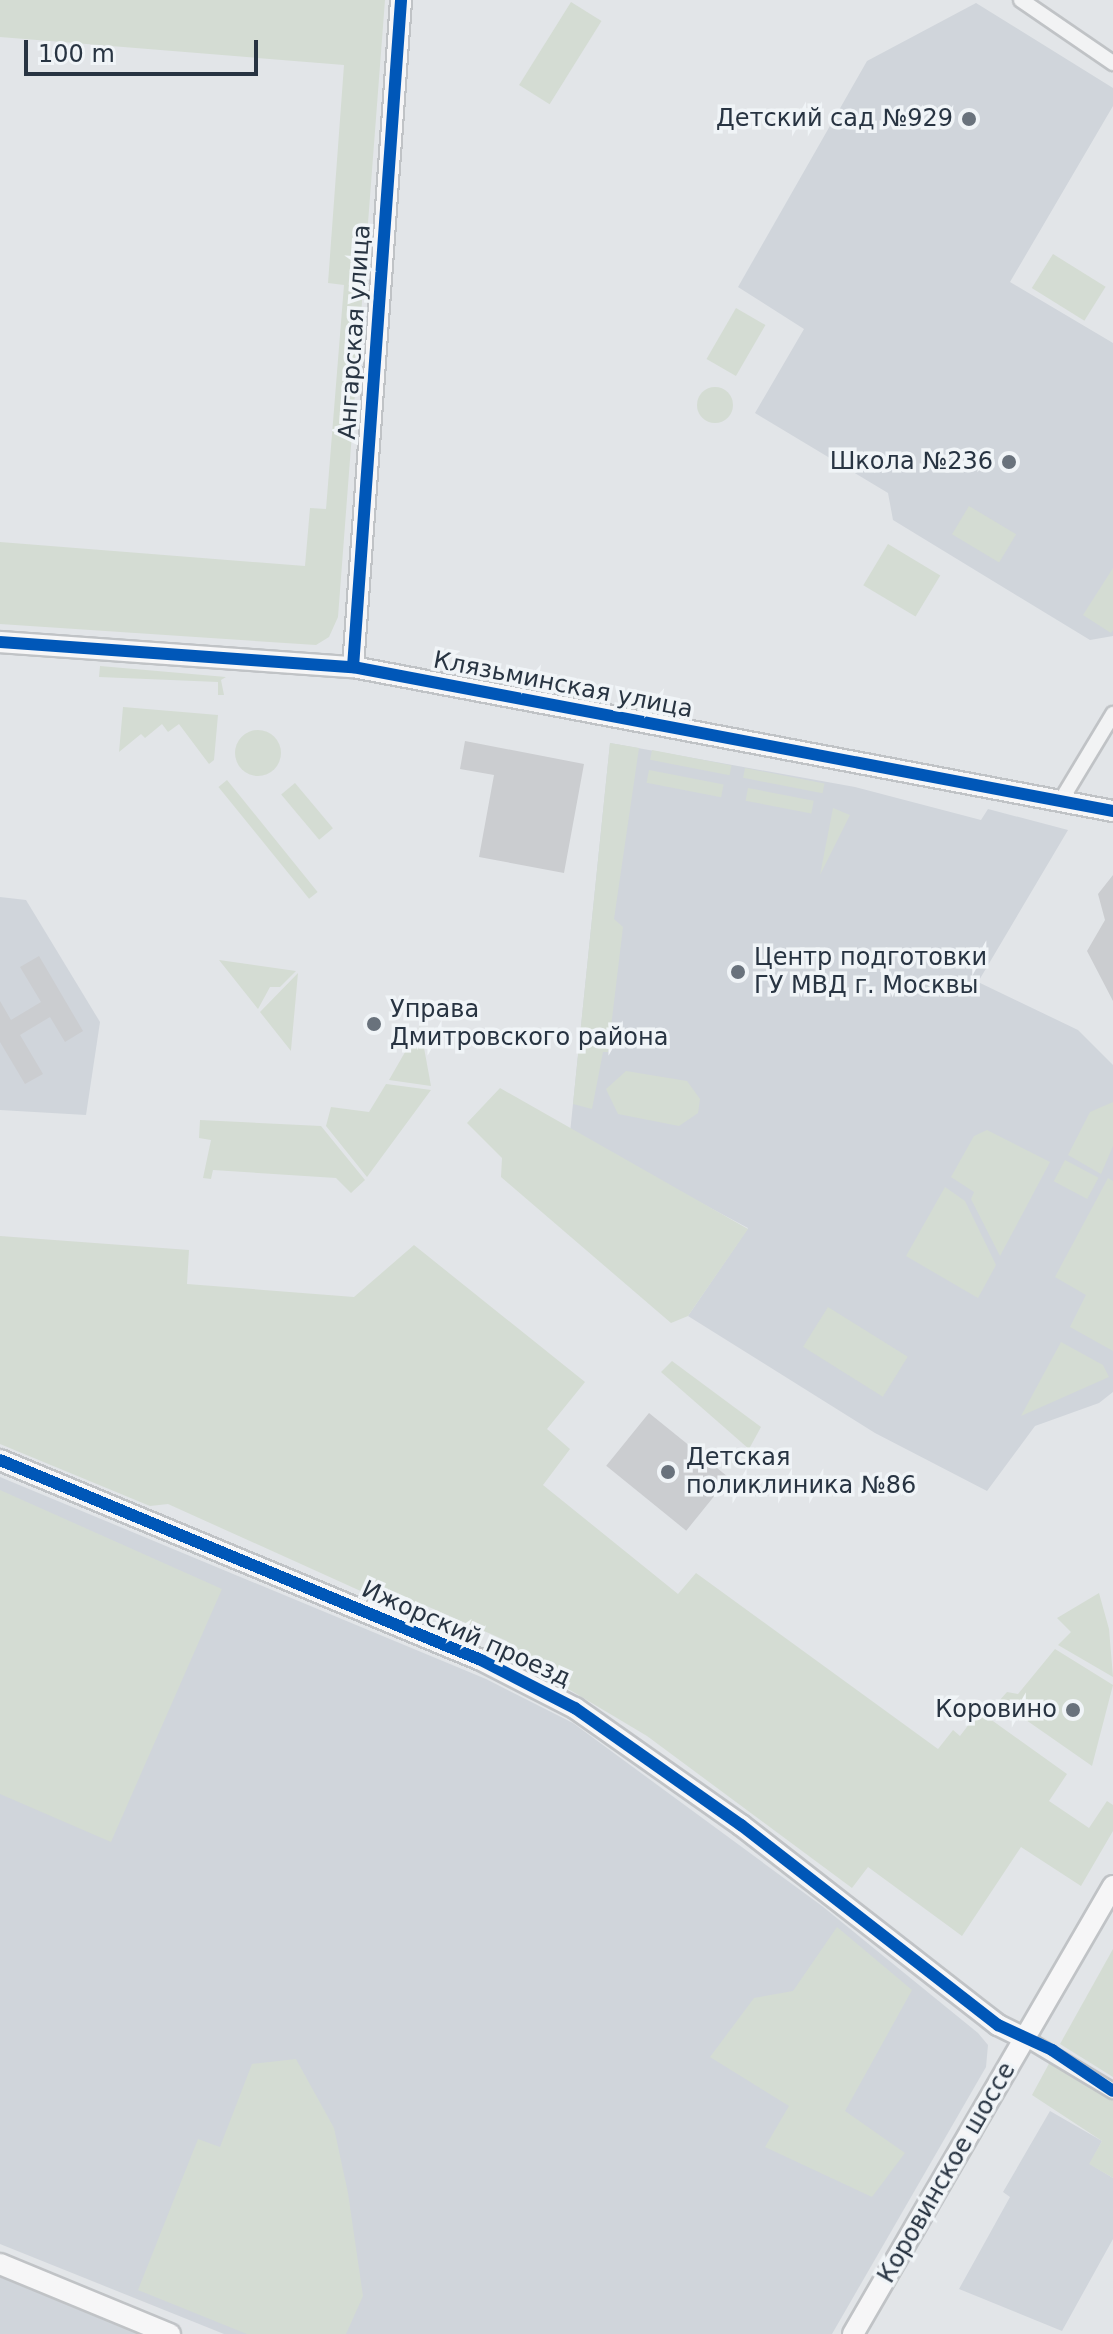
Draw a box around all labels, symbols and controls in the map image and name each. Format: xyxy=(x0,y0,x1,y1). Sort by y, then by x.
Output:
scale bar xyxy=(28,24,262,74)
text: 100 m xyxy=(38,40,115,68)
place label: Детский сад №929 xyxy=(716,105,953,133)
marker: Детский сад №929 xyxy=(960,110,978,128)
street label: Ангарская улица xyxy=(333,224,377,440)
place label: Школа №236 xyxy=(830,448,993,476)
marker: Школа №236 xyxy=(1000,453,1018,471)
street label: Клязьминская улица xyxy=(431,646,695,724)
place label: Центр подготовки ГУ МВД г. Москвы xyxy=(754,944,987,1000)
marker: Центр подготовки ГУ МВД г. Москвы xyxy=(729,963,747,981)
place label: Управа Дмитровского района xyxy=(390,996,668,1052)
marker: Управа Дмитровского района xyxy=(365,1015,383,1033)
place label: Детская поликлиника №86 xyxy=(686,1444,916,1500)
marker: Детская поликлиника №86 xyxy=(657,1461,679,1483)
street label: Ижорский проезд xyxy=(357,1575,575,1693)
place label: Коровино xyxy=(935,1696,1057,1724)
marker: Коровино xyxy=(1064,1701,1082,1719)
street label: Коровинское шоссе xyxy=(872,2058,1022,2288)

